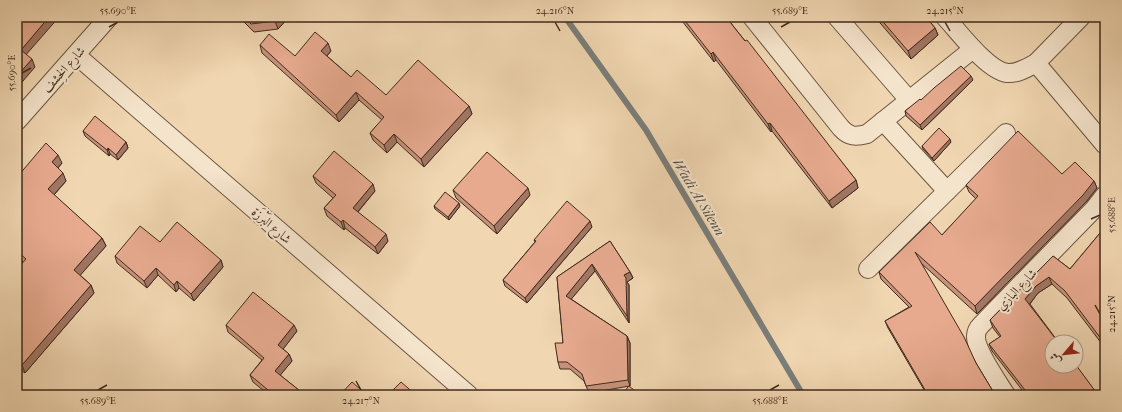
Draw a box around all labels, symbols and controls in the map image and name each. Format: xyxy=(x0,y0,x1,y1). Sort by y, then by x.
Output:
text: 55.690°E xyxy=(100,5,136,17)
text: 24.216°N xyxy=(536,5,575,17)
text: 55.689°E xyxy=(772,5,808,17)
text: 24.215°N xyxy=(926,5,964,17)
street label: شارع الخِشف xyxy=(39,43,91,98)
text: 55.690°E xyxy=(6,55,18,91)
water label: Wadi Al Silenn xyxy=(669,155,728,239)
text: 55.688°E xyxy=(1106,197,1118,233)
street label: شارع البَرْزَة xyxy=(246,203,296,250)
street label: شارع البازي xyxy=(993,266,1043,316)
text: 24.215°N xyxy=(1106,295,1118,333)
north arrow xyxy=(1044,334,1084,374)
text: ش xyxy=(1047,351,1064,366)
text: 55.689°E xyxy=(80,395,116,407)
text: 24.217°N xyxy=(342,395,380,407)
text: 55.688°E xyxy=(752,395,788,407)

